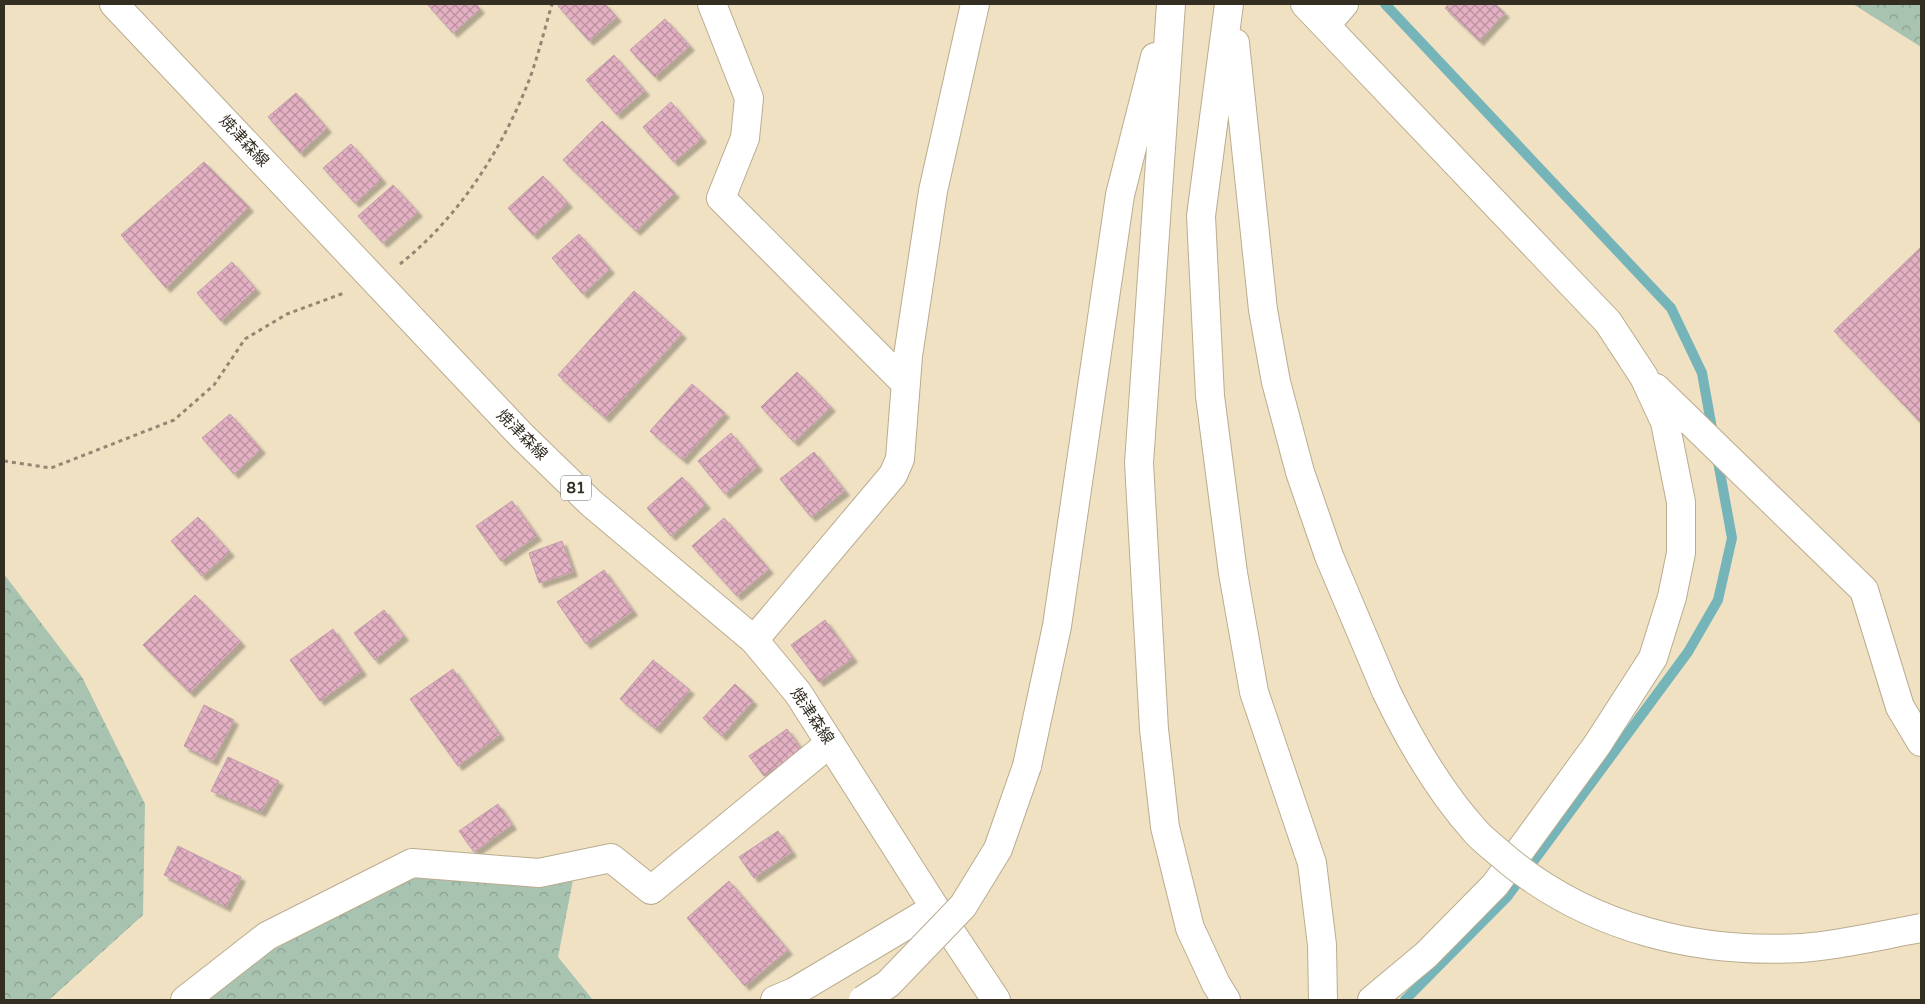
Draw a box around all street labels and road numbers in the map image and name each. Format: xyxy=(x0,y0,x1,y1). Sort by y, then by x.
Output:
street label: 焼津森線 xyxy=(215,111,273,171)
street label: 焼津森線 xyxy=(492,405,552,465)
road number: 81 xyxy=(561,476,591,500)
street label: 焼津森線 xyxy=(786,684,838,748)

